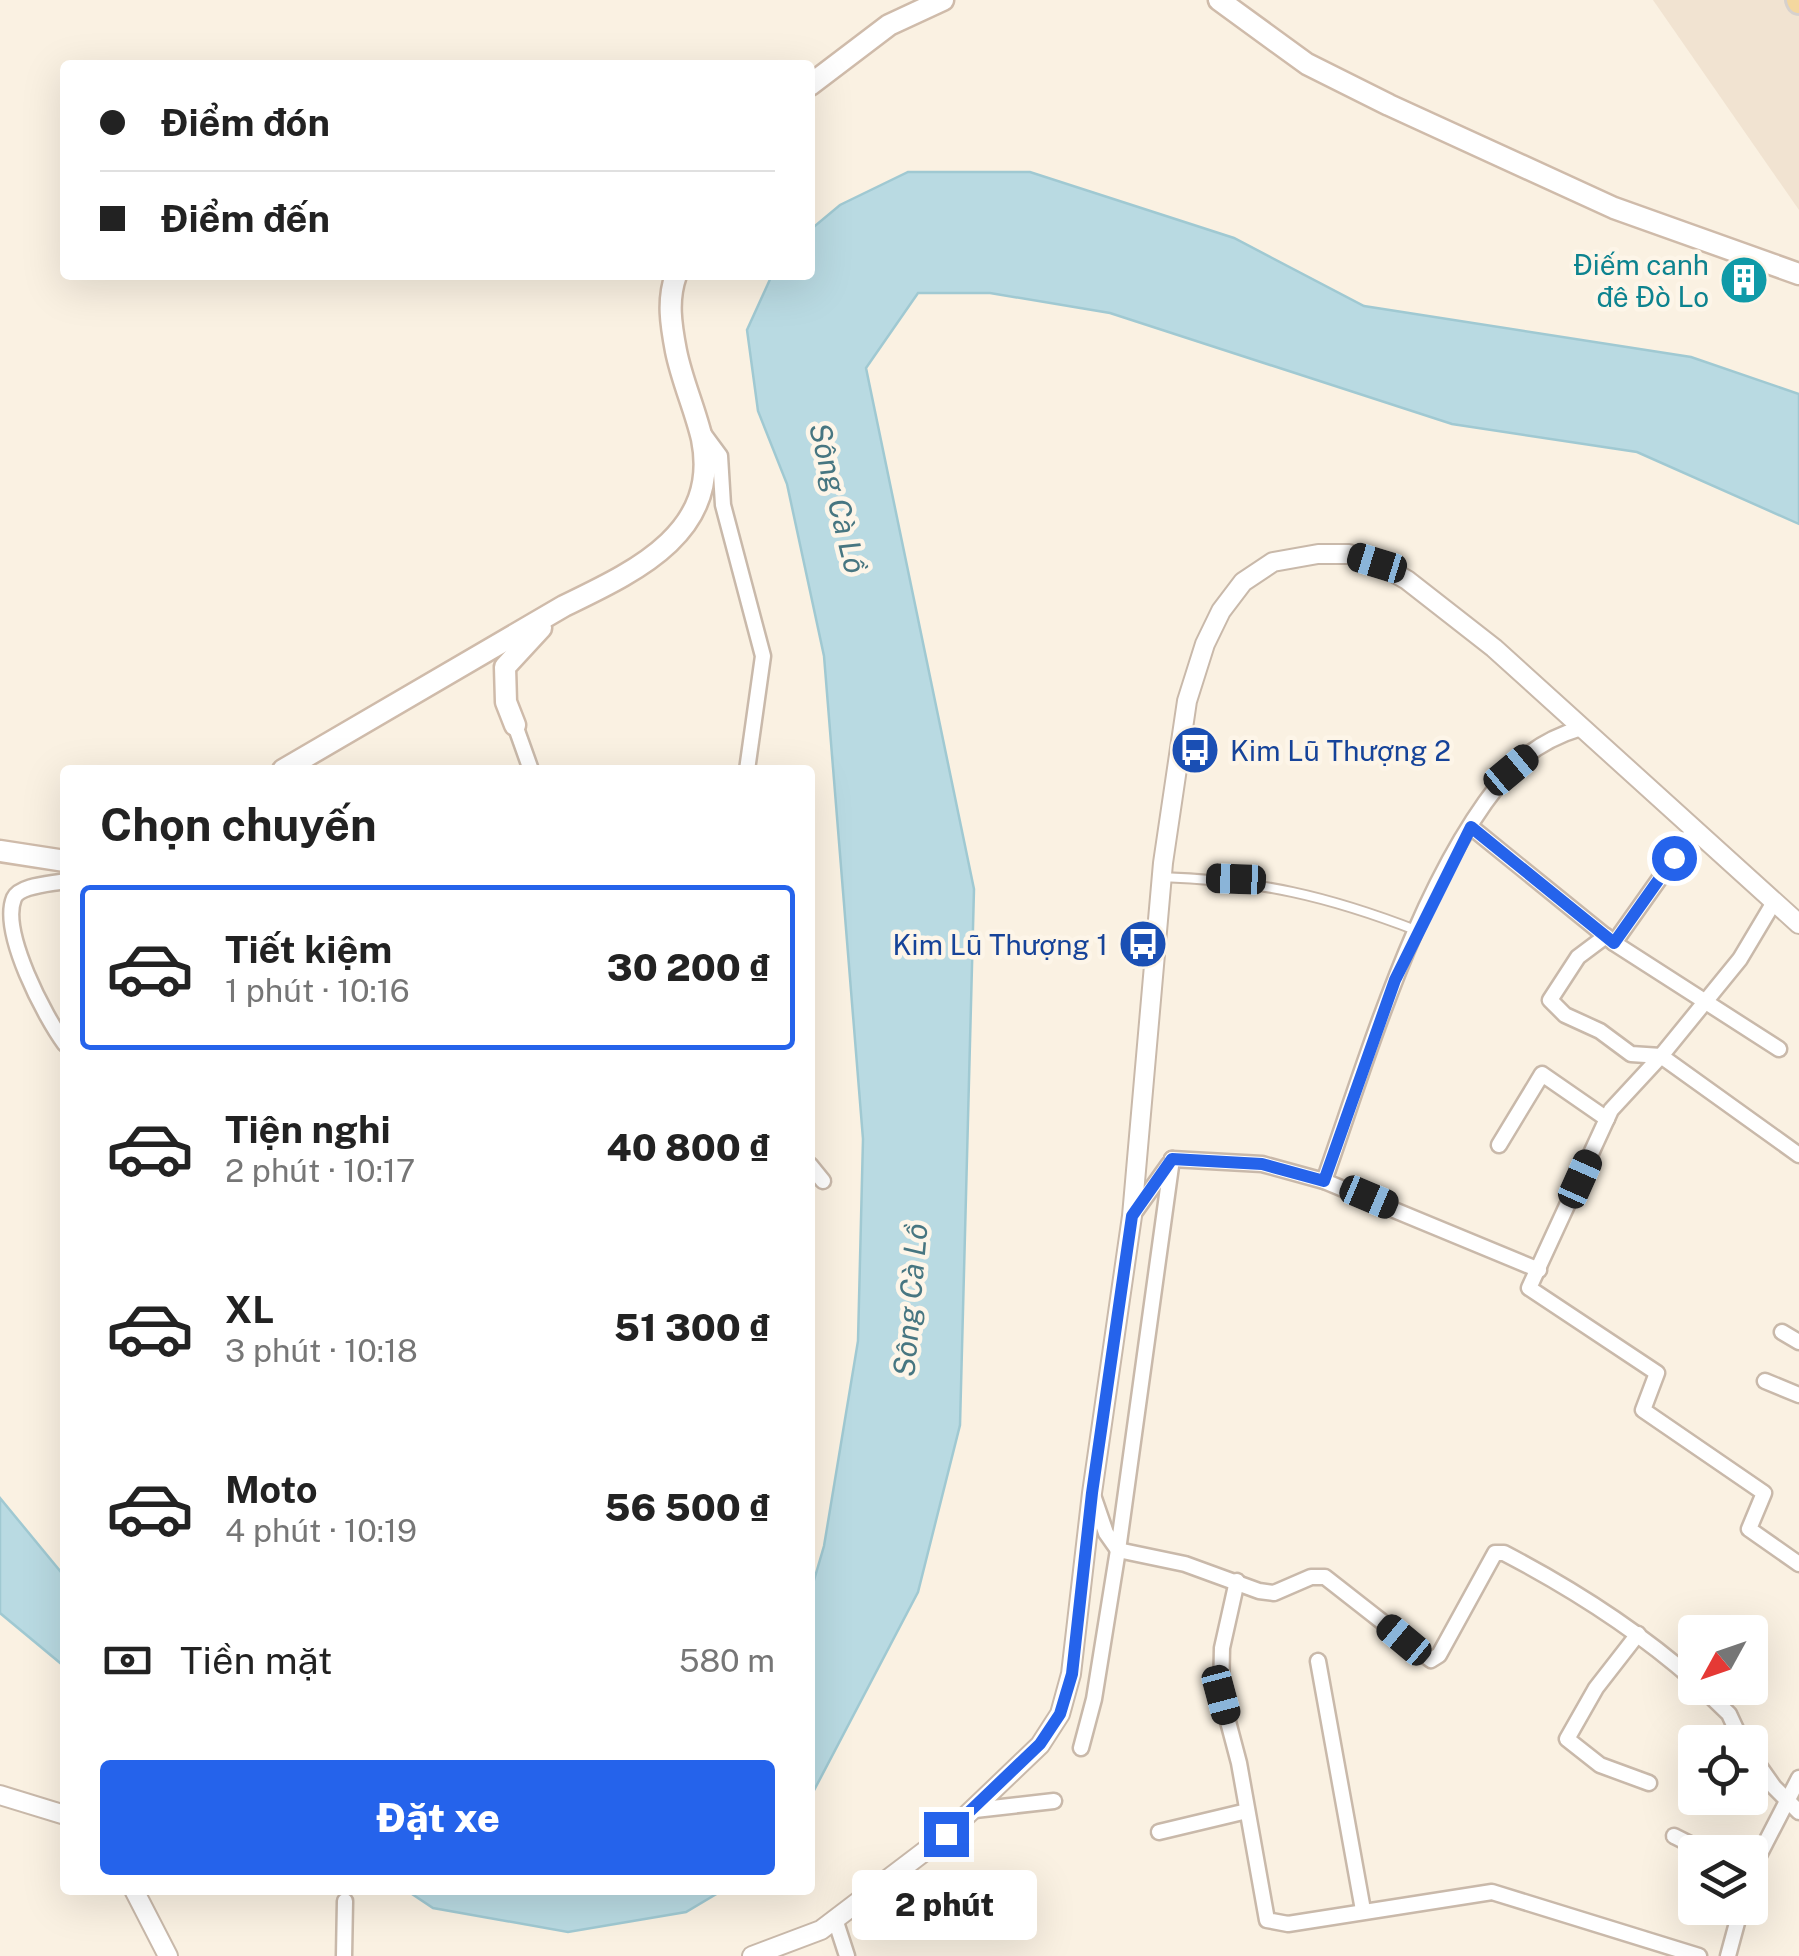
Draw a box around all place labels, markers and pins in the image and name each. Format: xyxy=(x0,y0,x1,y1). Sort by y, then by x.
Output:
place label: Điếm canh đê Đò Lo xyxy=(1573,248,1709,313)
building icon: Điếm canh đê Đò Lo xyxy=(1718,254,1770,306)
bus stop icon: Kim Lũ Thượng 2 xyxy=(1169,724,1221,776)
place label: Kim Lũ Thượng 2 xyxy=(1230,734,1451,767)
bus stop icon: Kim Lũ Thượng 1 xyxy=(1117,918,1169,970)
place label: Kim Lũ Thượng 1 xyxy=(892,928,1108,961)

